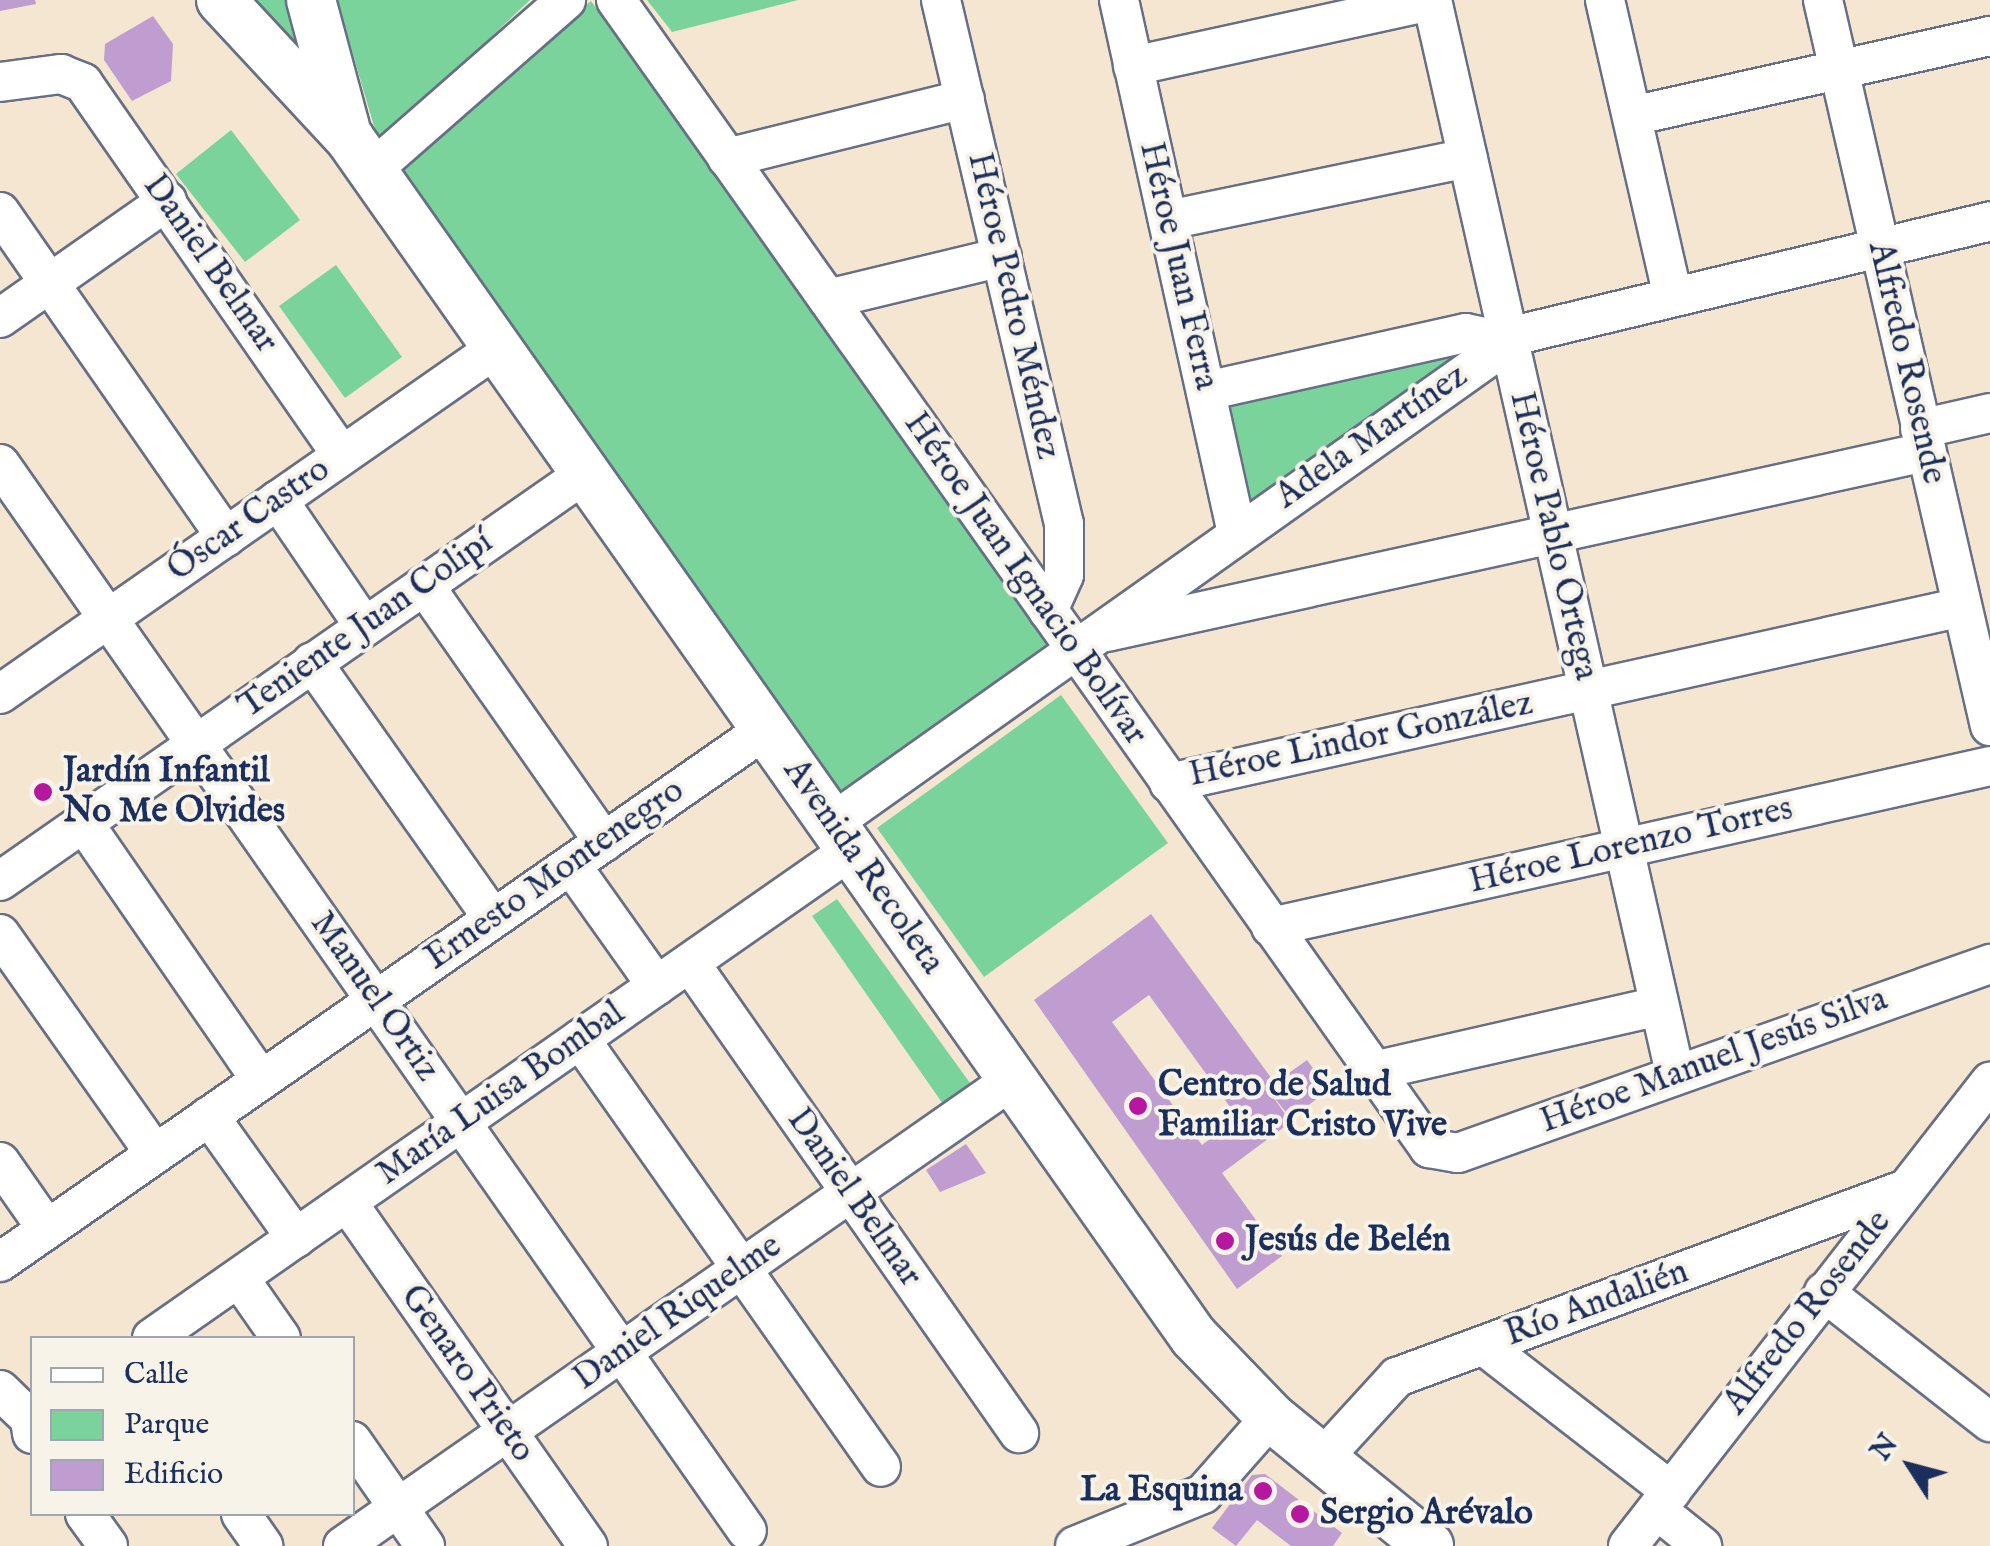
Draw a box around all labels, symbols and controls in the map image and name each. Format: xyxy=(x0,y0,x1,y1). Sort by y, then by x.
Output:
street label: Héroe Juan Ferra xyxy=(1129,138,1227,394)
street label: Héroe Pedro Méndez xyxy=(957,149,1069,463)
street label: Daniel Belmar xyxy=(133,167,287,361)
street label: Alfredo Rosende xyxy=(1858,238,1954,488)
street label: Adela Martínez xyxy=(1268,356,1476,518)
street label: Héroe Pablo Ortega xyxy=(1499,388,1607,684)
street label: Héroe Juan Ignacio Bolívar xyxy=(894,405,1156,753)
street label: Óscar Castro xyxy=(160,449,338,591)
street label: Teniente Juan Colipí xyxy=(231,522,501,728)
street label: Héroe Lindor González xyxy=(1185,683,1537,797)
place label: Jardín Infantil No Me Olvides xyxy=(63,751,285,833)
street label: Avenida Recoleta xyxy=(773,752,953,982)
street label: Ernesto Montenegro xyxy=(418,770,692,980)
marker: Jardín Infantil No Me Olvides xyxy=(32,781,54,803)
street label: Héroe Lorenzo Torres xyxy=(1465,788,1797,904)
street label: Manuel Ortiz xyxy=(300,904,448,1090)
street label: Héroe Manuel Jesús Silva xyxy=(1535,979,1893,1143)
street label: María Luisa Bombal xyxy=(369,993,633,1195)
place label: Centro de Salud Familiar Cristo Vive xyxy=(1158,1065,1447,1147)
marker: Centro de Salud Familiar Cristo Vive xyxy=(1127,1095,1149,1117)
street label: Daniel Belmar xyxy=(777,1101,931,1295)
street label: Alfredo Rosende xyxy=(1715,1203,1901,1423)
place label: Jesús de Belén xyxy=(1245,1220,1451,1262)
street label: Daniel Riquelme xyxy=(566,1226,790,1400)
marker: Jesús de Belén xyxy=(1214,1230,1236,1252)
street label: Río Andalién xyxy=(1500,1251,1694,1357)
street label: Genaro Prieto xyxy=(391,1278,543,1470)
legend xyxy=(30,1336,355,1516)
text: Calle xyxy=(124,1356,188,1394)
text: Parque xyxy=(124,1406,209,1444)
north arrow xyxy=(1860,1416,1960,1516)
text: N xyxy=(1864,1428,1907,1468)
text: Edificio xyxy=(124,1456,223,1494)
place label: La Esquina xyxy=(1080,1470,1243,1512)
marker: La Esquina xyxy=(1252,1480,1274,1502)
place label: Sergio Arévalo xyxy=(1320,1493,1533,1535)
marker: Sergio Arévalo xyxy=(1289,1503,1311,1525)

